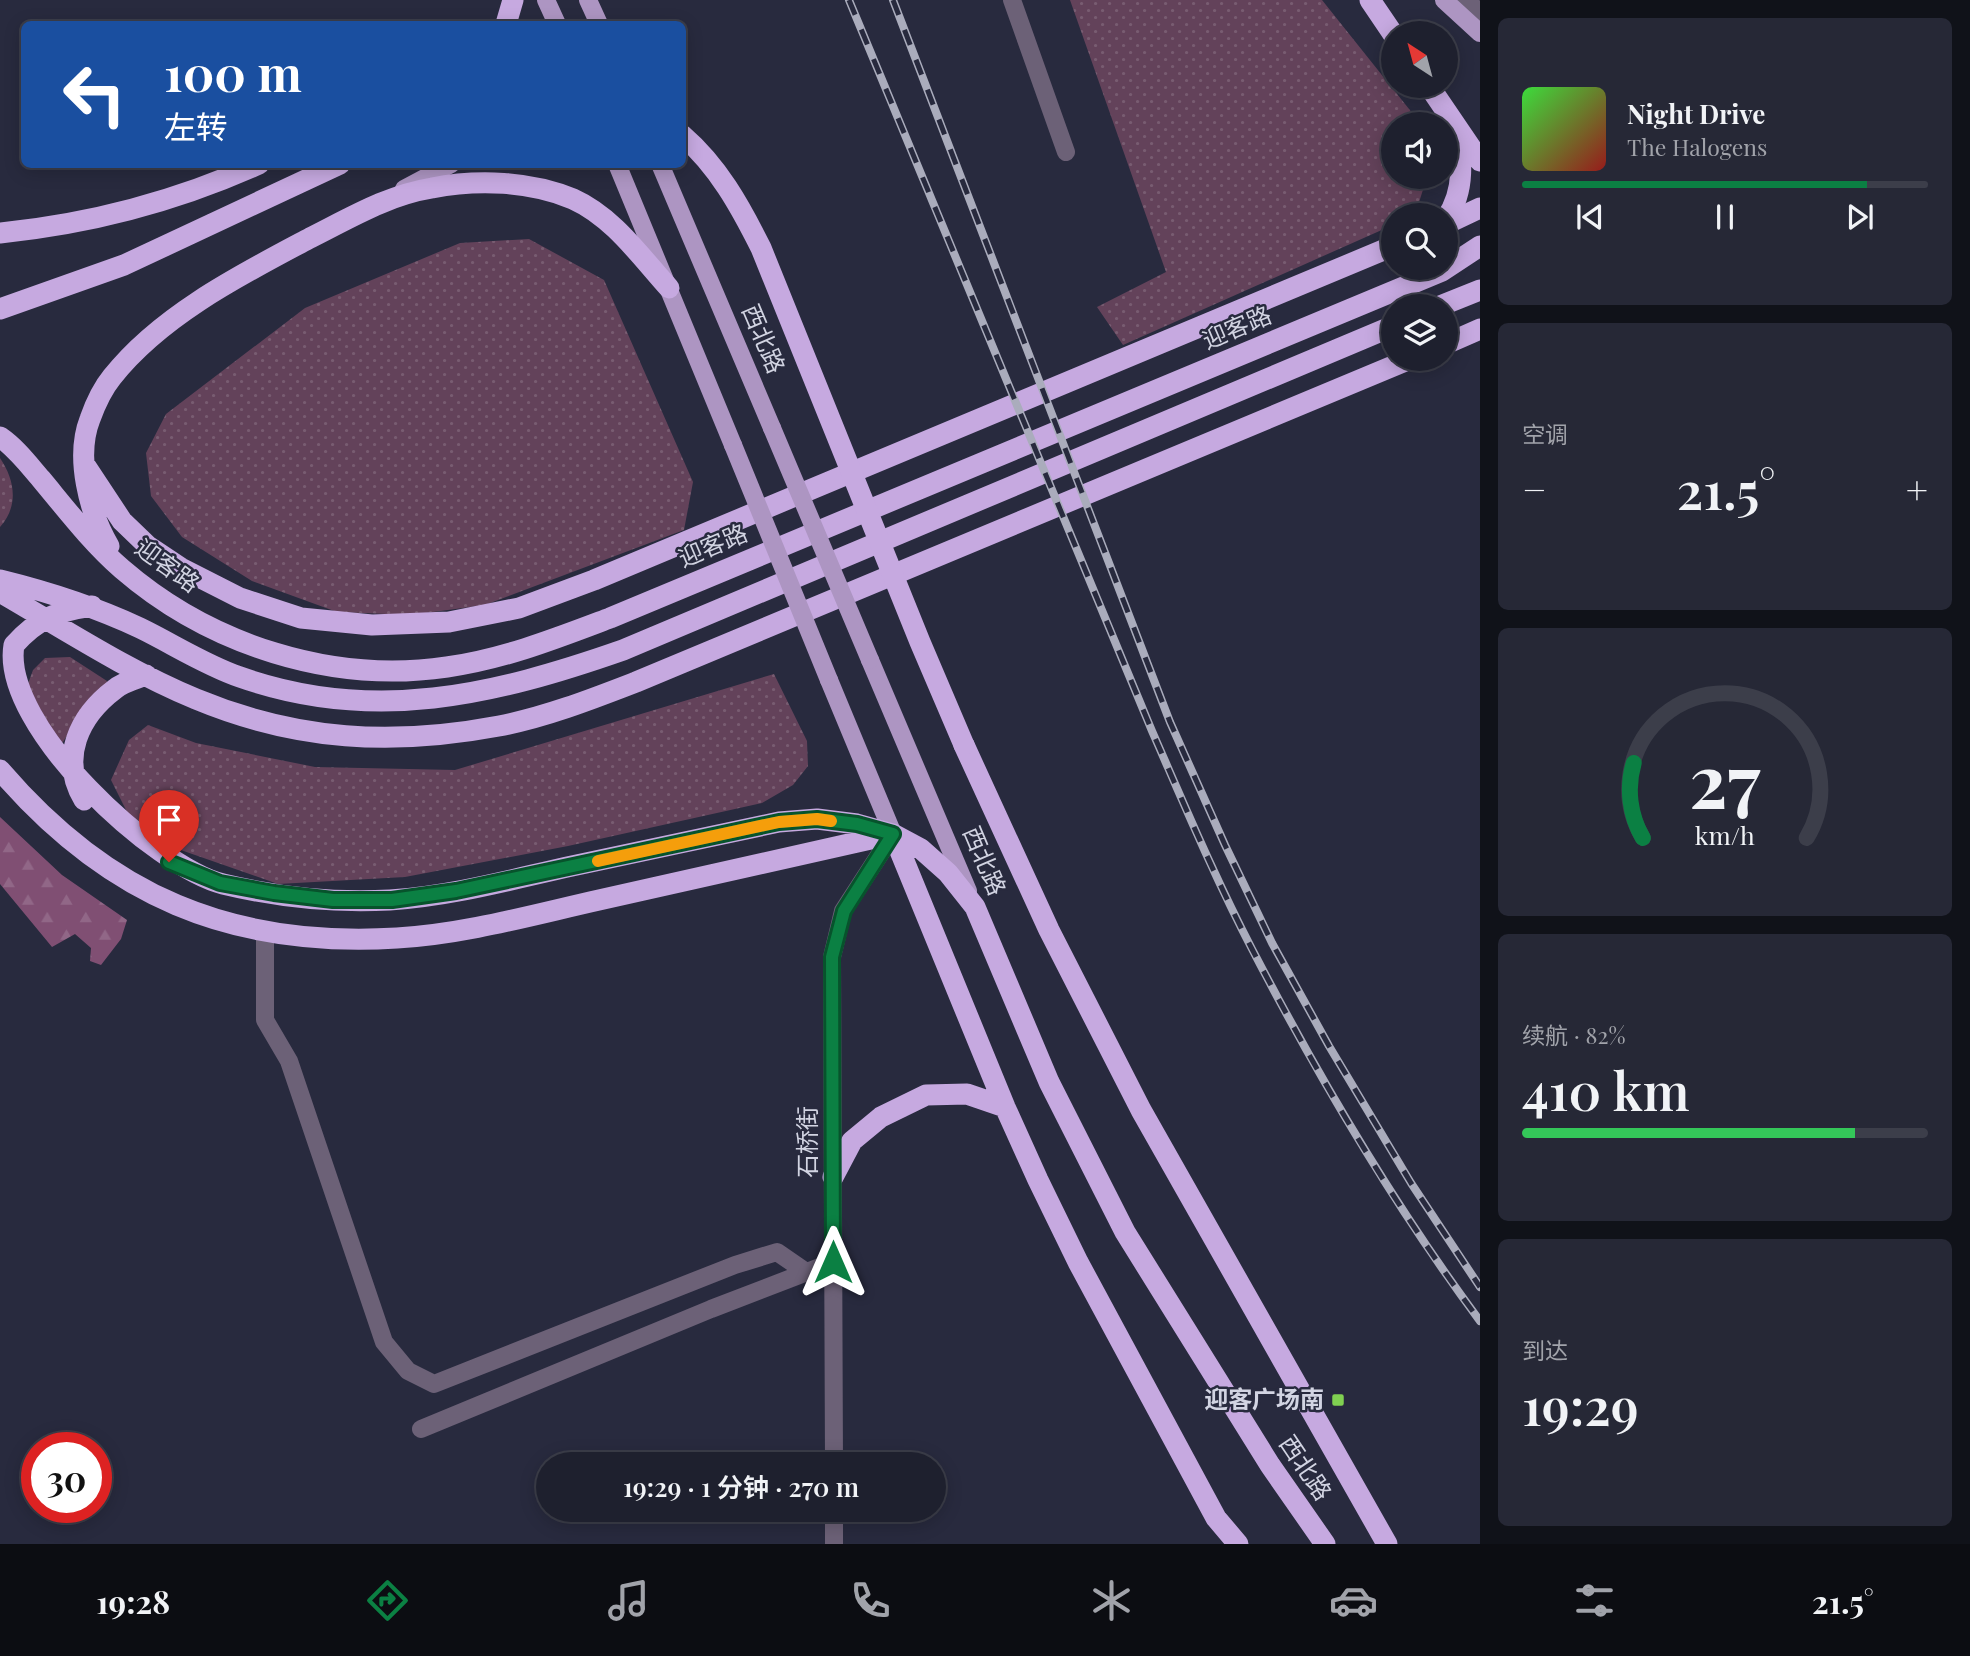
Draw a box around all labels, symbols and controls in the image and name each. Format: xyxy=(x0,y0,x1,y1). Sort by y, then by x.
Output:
north arrow xyxy=(1381,21,1458,98)
map controls xyxy=(1381,21,1458,371)
text: 100 m xyxy=(164,39,302,104)
icon: left xyxy=(49,49,140,140)
text: Night Drive xyxy=(1627,96,1765,131)
text: 左转 xyxy=(164,104,228,147)
button: sound xyxy=(1381,112,1458,189)
text: The Halogens xyxy=(1627,131,1767,162)
icon: previous xyxy=(1571,198,1609,236)
icon: pause xyxy=(1706,198,1744,236)
icon: next xyxy=(1841,198,1879,236)
button: search xyxy=(1381,203,1458,280)
button: layers xyxy=(1381,294,1458,371)
street label: 迎客路 xyxy=(1197,297,1276,355)
street label: 西北路 xyxy=(736,299,794,378)
text: 空调 xyxy=(1522,418,1568,449)
text: 21.5° xyxy=(1677,454,1776,523)
text: − xyxy=(1522,463,1547,514)
text: + xyxy=(1906,463,1928,514)
street label: 迎客路 xyxy=(673,515,752,573)
street label: 迎客路 xyxy=(130,530,207,598)
text: 27 xyxy=(1689,729,1761,826)
pin xyxy=(139,790,199,862)
icon: arrive xyxy=(150,801,188,839)
text: km/h xyxy=(1695,818,1755,851)
street label: 西北路 xyxy=(957,821,1015,900)
text: 续航 · 82% xyxy=(1522,1019,1626,1050)
text: 410 km xyxy=(1522,1055,1689,1124)
street label: 石桥街 xyxy=(790,1106,822,1178)
position arrow xyxy=(796,1225,870,1299)
text: 到达 xyxy=(1522,1334,1568,1365)
text: 19:29 xyxy=(1522,1370,1639,1439)
place label: 迎客广场南 xyxy=(1204,1382,1324,1414)
marker: 迎客广场南 xyxy=(1330,1392,1346,1408)
street label: 西北路 xyxy=(1273,1428,1340,1506)
speed limit sign: 30 xyxy=(21,1432,112,1523)
text: 19:29 · 1 分钟 · 270 m xyxy=(623,1469,859,1504)
icon: directions xyxy=(363,1576,412,1625)
icon: music xyxy=(604,1576,653,1625)
icon: phone xyxy=(846,1576,895,1625)
icon: climate xyxy=(1087,1576,1136,1625)
icon: car xyxy=(1329,1576,1378,1625)
icon: filters xyxy=(1570,1576,1619,1625)
text: 19:28 xyxy=(96,1579,170,1622)
text: 21.5° xyxy=(1812,1579,1874,1622)

